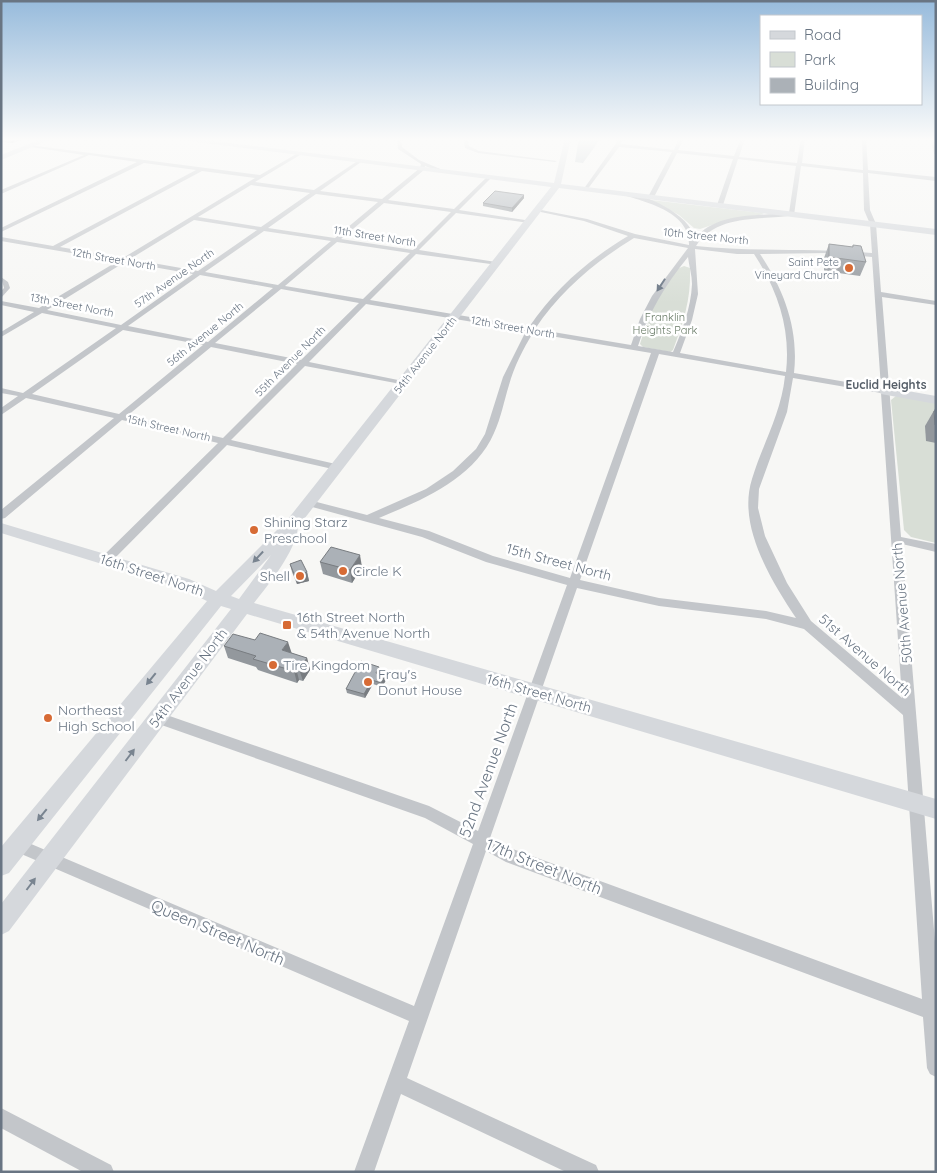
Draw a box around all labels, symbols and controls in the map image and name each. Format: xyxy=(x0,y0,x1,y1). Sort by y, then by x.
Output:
legend xyxy=(760,15,922,105)
text: Road xyxy=(804,25,841,44)
text: Park xyxy=(804,50,836,69)
text: Building xyxy=(804,75,859,94)
street label: 11th Street North xyxy=(333,223,417,249)
street label: 10th Street North xyxy=(663,225,749,247)
street label: 12th Street North xyxy=(71,245,157,273)
street label: 57th Avenue North xyxy=(131,245,217,311)
place label: Saint Pete Vineyard Church xyxy=(755,255,839,282)
marker: Saint Pete Vineyard Church xyxy=(843,262,855,274)
one-way arrow xyxy=(656,278,666,292)
street label: 13th Street North xyxy=(29,290,115,320)
street label: 56th Avenue North xyxy=(164,299,246,369)
park label: Franklin Heights Park xyxy=(633,310,698,337)
street label: 12th Street North xyxy=(470,313,556,341)
street label: 54th Avenue North xyxy=(390,314,460,396)
street label: 55th Avenue North xyxy=(252,323,328,399)
district label: Euclid Heights xyxy=(845,377,927,392)
street label: 15th Street North xyxy=(126,412,212,444)
place label: Shining Starz Preschool xyxy=(264,513,348,547)
marker: Shining Starz Preschool xyxy=(248,524,260,536)
street label: 15th Street North xyxy=(504,539,614,585)
street label: 50th Avenue North xyxy=(888,542,916,664)
street label: 16th Street North xyxy=(98,550,206,600)
one-way arrow xyxy=(252,551,264,563)
place label: Circle K xyxy=(353,562,402,580)
marker: Circle K xyxy=(337,565,349,577)
place label: Shell xyxy=(260,567,290,585)
marker: Shell xyxy=(294,570,306,582)
place label: 16th Street North & 54th Avenue North xyxy=(297,608,430,642)
street label: 51st Avenue North xyxy=(815,610,915,700)
marker: 16th Street North & 54th Avenue North xyxy=(281,619,293,631)
street label: 54th Avenue North xyxy=(145,625,231,731)
place label: Tire Kingdom xyxy=(283,656,370,674)
marker: Tire Kingdom xyxy=(267,659,279,671)
place label: Fray's Donut House xyxy=(378,665,462,699)
street label: 16th Street North xyxy=(485,669,593,717)
one-way arrow xyxy=(145,673,156,686)
marker: Fray's Donut House xyxy=(362,676,374,688)
street label: 52nd Avenue North xyxy=(454,700,522,840)
place label: Northeast High School xyxy=(58,701,135,735)
marker: Northeast High School xyxy=(42,712,54,724)
one-way arrow xyxy=(124,749,135,762)
one-way arrow xyxy=(36,808,47,821)
street label: 17th Street North xyxy=(483,834,605,898)
one-way arrow xyxy=(26,877,36,891)
street label: Queen Street North xyxy=(148,895,288,969)

